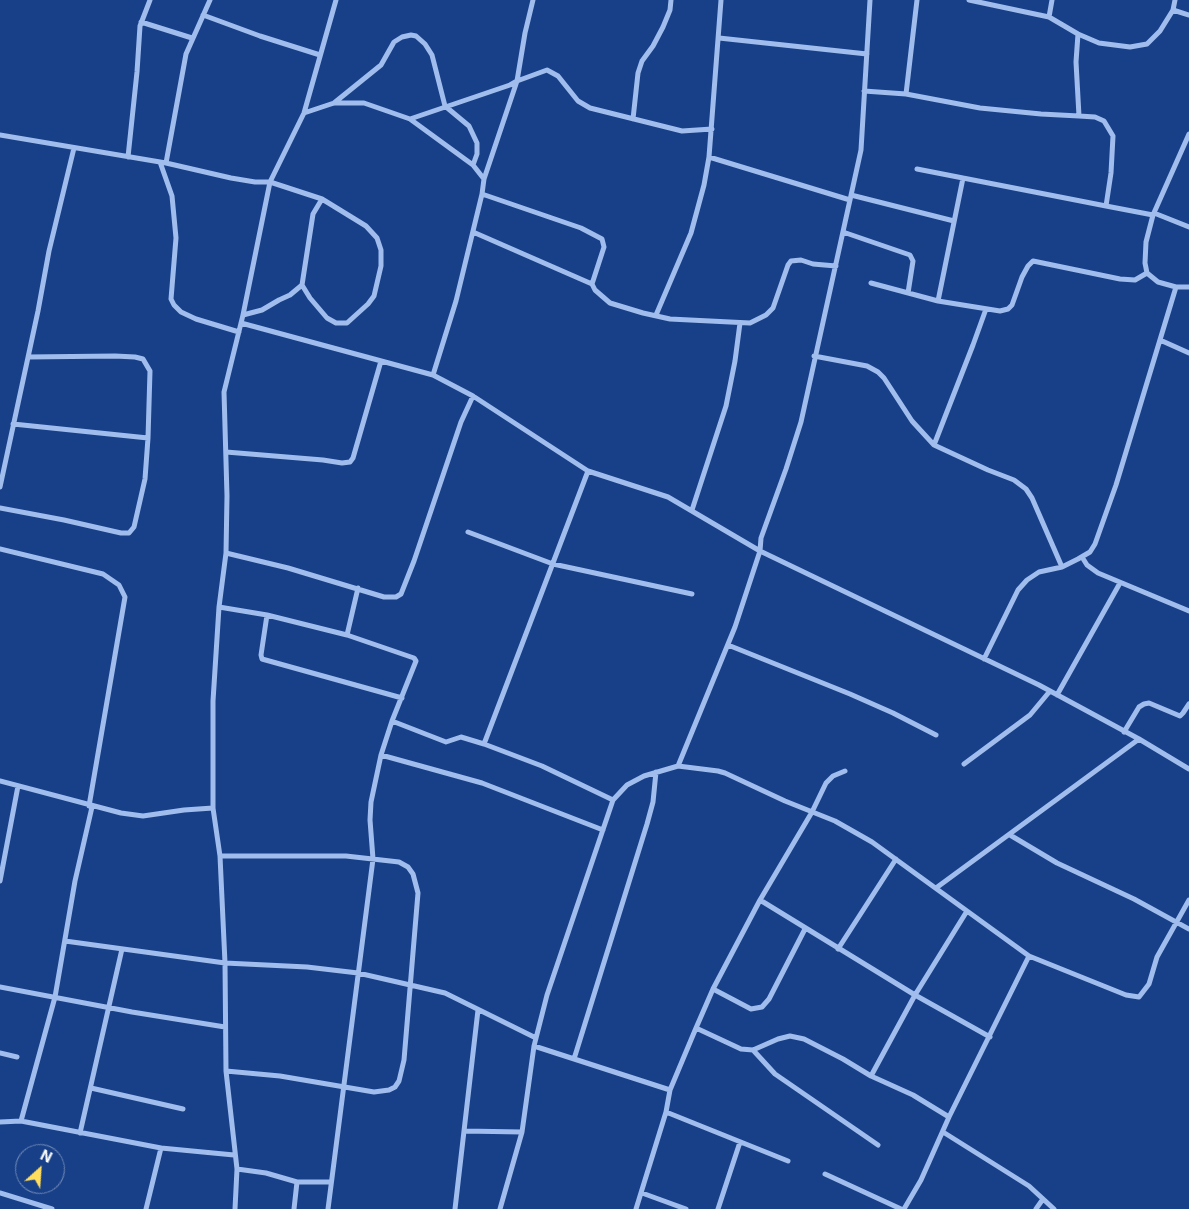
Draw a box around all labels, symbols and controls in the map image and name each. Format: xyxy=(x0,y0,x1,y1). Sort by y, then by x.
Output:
north arrow xyxy=(15,1144,65,1194)
text: N xyxy=(38,1146,55,1166)

